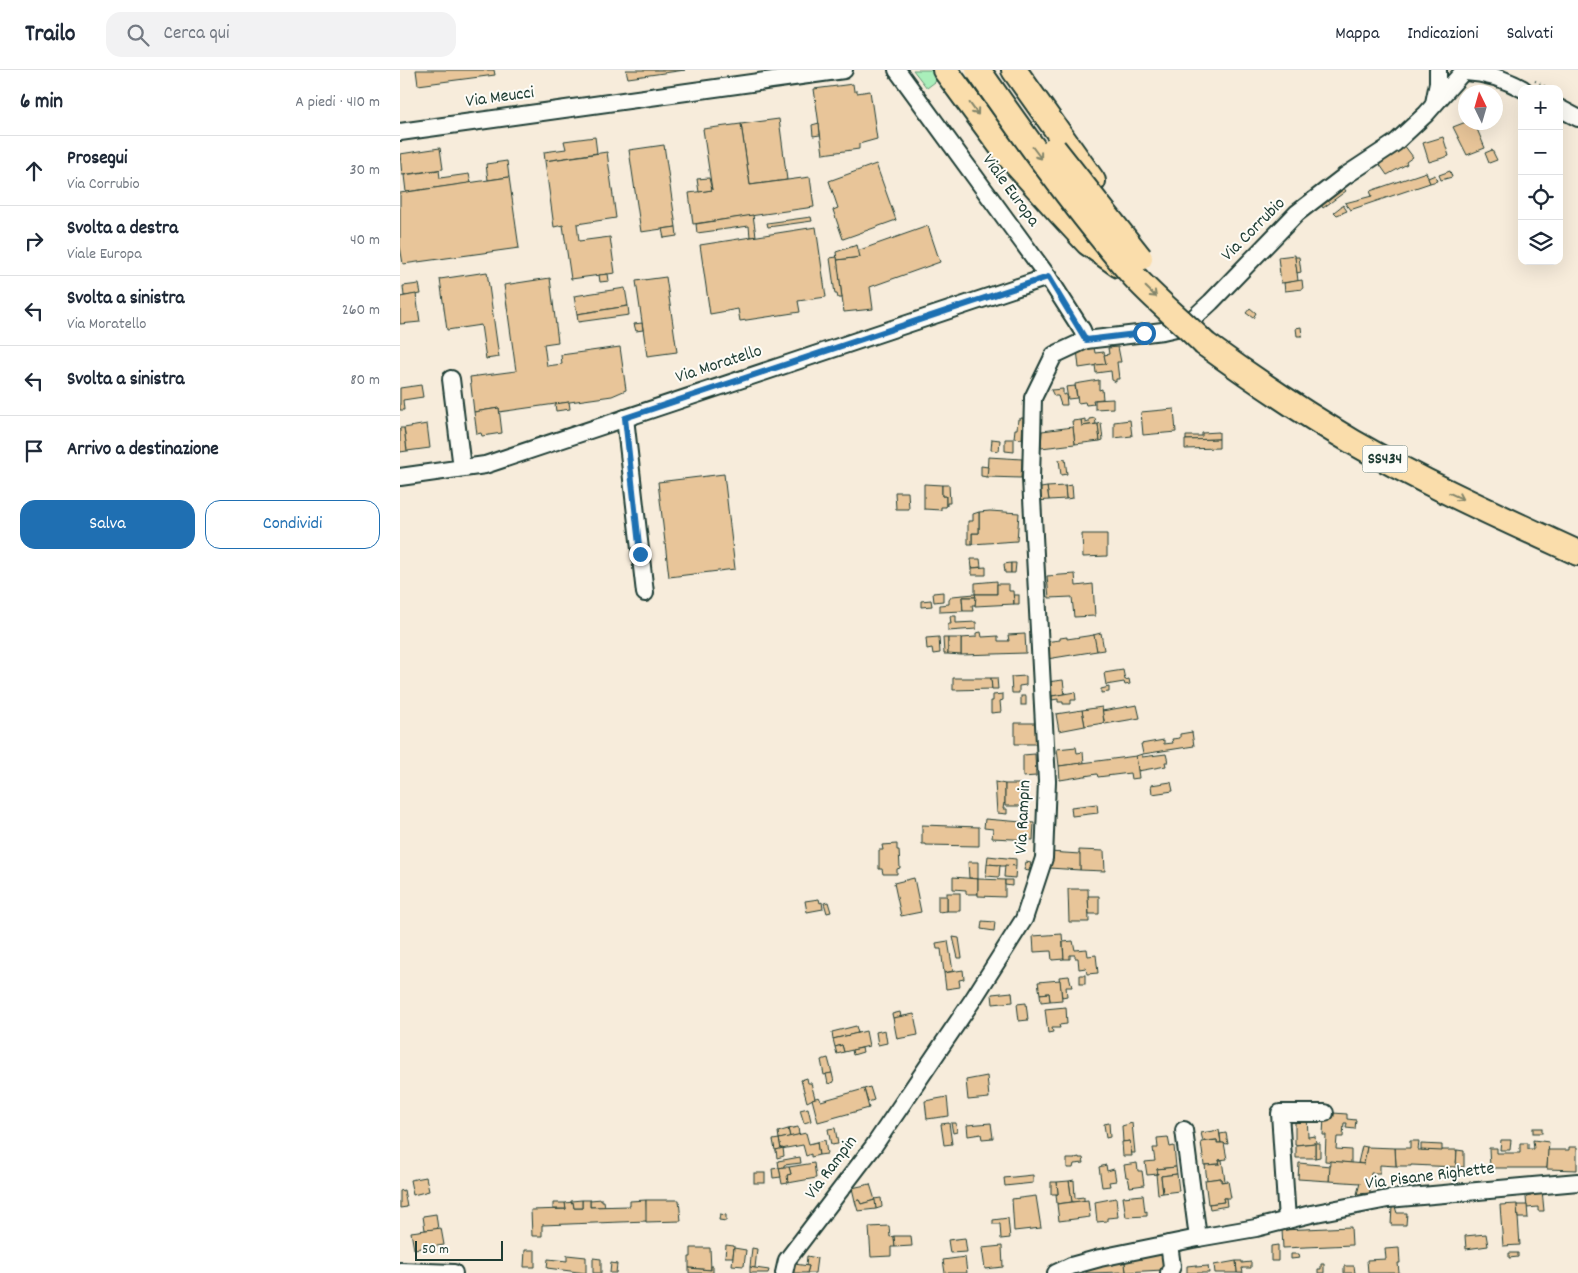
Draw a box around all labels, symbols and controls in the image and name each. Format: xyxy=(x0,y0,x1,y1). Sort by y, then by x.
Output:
search box xyxy=(106,12,456,57)
text: Trailo xyxy=(25,18,76,52)
icon: search xyxy=(124,21,152,49)
text: Cerca qui xyxy=(164,21,229,48)
text: Mappa xyxy=(1335,22,1379,47)
text: Indicazioni xyxy=(1407,22,1478,47)
text: Salvati xyxy=(1506,22,1553,47)
street label: Via Meucci xyxy=(464,81,536,115)
north arrow xyxy=(1458,85,1503,130)
map controls xyxy=(1518,85,1563,265)
button: + xyxy=(1518,85,1563,130)
text: 6 min xyxy=(20,88,63,118)
text: A piedi · 410 m xyxy=(295,91,380,114)
one-way arrow xyxy=(969,102,979,116)
button: − xyxy=(1518,130,1563,175)
one-way arrow xyxy=(1032,145,1042,159)
text: Prosegui xyxy=(67,146,127,173)
street label: Viale Europa xyxy=(975,150,1045,233)
icon: ahead xyxy=(20,157,48,185)
text: 30 m xyxy=(350,159,380,182)
text: Via Corrubio xyxy=(67,173,140,196)
button: locate xyxy=(1518,175,1563,220)
street label: Via Corrubio xyxy=(1216,192,1292,268)
text: Svolta a destra xyxy=(67,216,178,243)
button: layers xyxy=(1518,220,1563,265)
icon: right xyxy=(20,227,48,255)
text: 40 m xyxy=(350,229,380,252)
text: Viale Europa xyxy=(67,243,142,266)
text: Svolta a sinistra xyxy=(67,286,185,313)
one-way arrow xyxy=(1144,286,1157,298)
icon: left xyxy=(20,297,48,325)
text: 260 m xyxy=(342,299,380,322)
text: Via Moratello xyxy=(67,313,146,336)
route start xyxy=(1133,322,1156,345)
street label: Via Moratello xyxy=(673,339,765,391)
icon: left xyxy=(20,367,48,395)
text: Svolta a sinistra xyxy=(67,367,185,394)
text: 80 m xyxy=(350,369,380,392)
icon: arrive xyxy=(20,437,48,465)
text: Arrivo a destinazione xyxy=(67,437,219,464)
road number: SS434 xyxy=(1362,446,1408,472)
one-way arrow xyxy=(1448,491,1463,501)
button: Salva xyxy=(20,500,195,549)
button: Condividi xyxy=(205,500,380,549)
route end xyxy=(629,543,652,566)
street label: Via Rampin xyxy=(1010,779,1038,855)
street label: Via Rampin xyxy=(800,1131,864,1205)
street label: Via Pisane Righette xyxy=(1364,1157,1496,1197)
scale bar xyxy=(415,1238,502,1261)
text: 50 m xyxy=(422,1240,449,1260)

